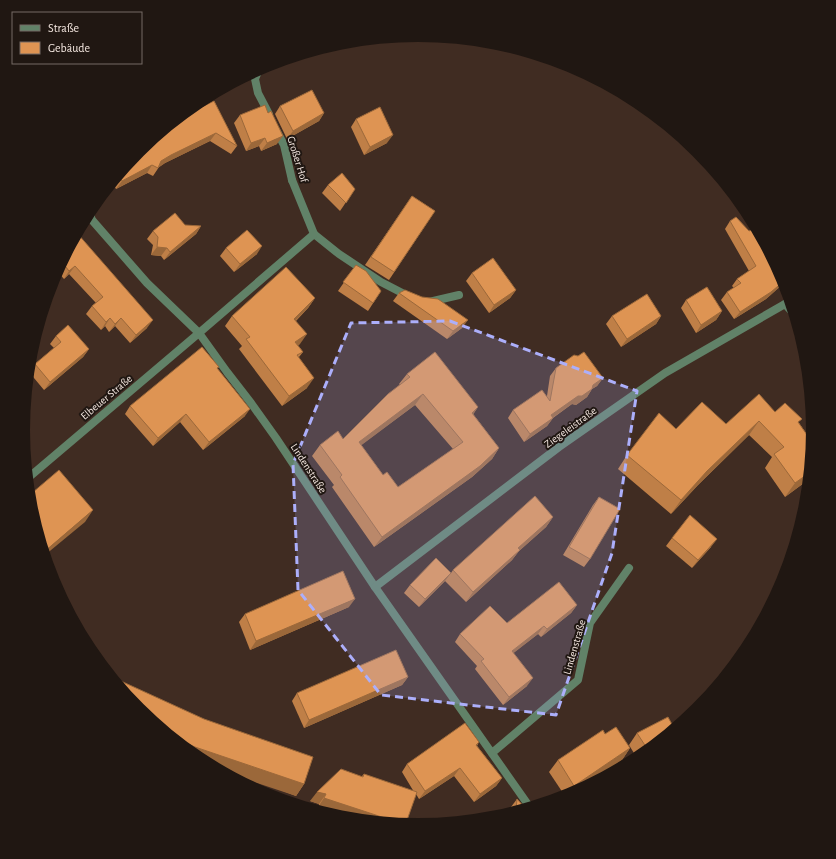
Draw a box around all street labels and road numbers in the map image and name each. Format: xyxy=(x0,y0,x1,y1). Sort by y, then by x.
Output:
street label: Großer Hof xyxy=(285,135,310,184)
street label: Elbeuer Straße xyxy=(79,373,134,422)
street label: Ziegeleistraße xyxy=(542,405,598,450)
street label: Lindenstraße xyxy=(289,442,329,495)
street label: Lindenstraße xyxy=(561,618,588,676)

